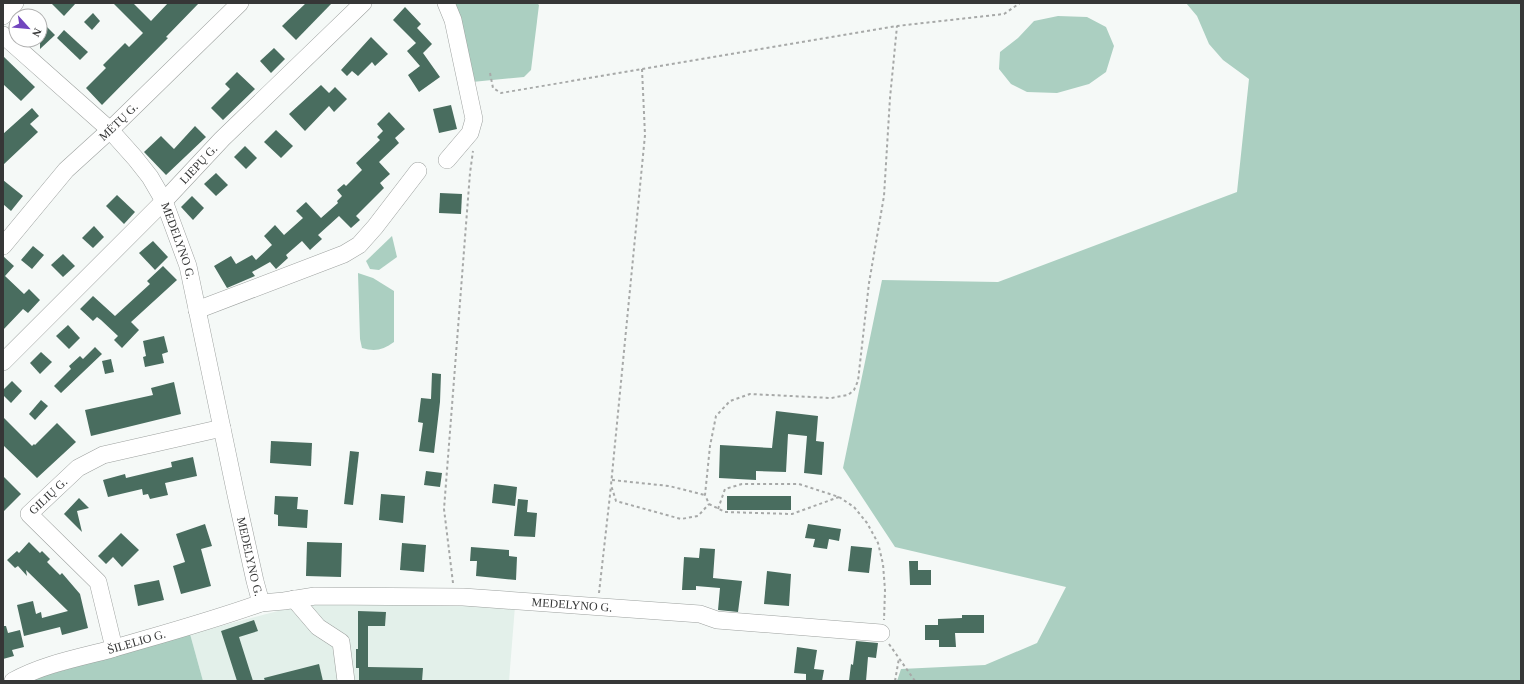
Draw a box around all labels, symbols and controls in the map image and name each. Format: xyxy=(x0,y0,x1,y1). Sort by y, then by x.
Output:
north arrow xyxy=(8,8,48,48)
text: N xyxy=(30,26,44,39)
street label: MĖTŲ G. xyxy=(96,100,141,144)
street label: LIEPŲ G. xyxy=(177,142,220,187)
street label: MEDELYNO G. xyxy=(158,200,198,281)
street label: GILIŲ G. xyxy=(26,475,70,517)
street label: MEDELYNO G. xyxy=(234,516,266,598)
street label: MEDELYNO G. xyxy=(531,595,613,615)
street label: ŠILELIO G. xyxy=(106,627,167,657)

